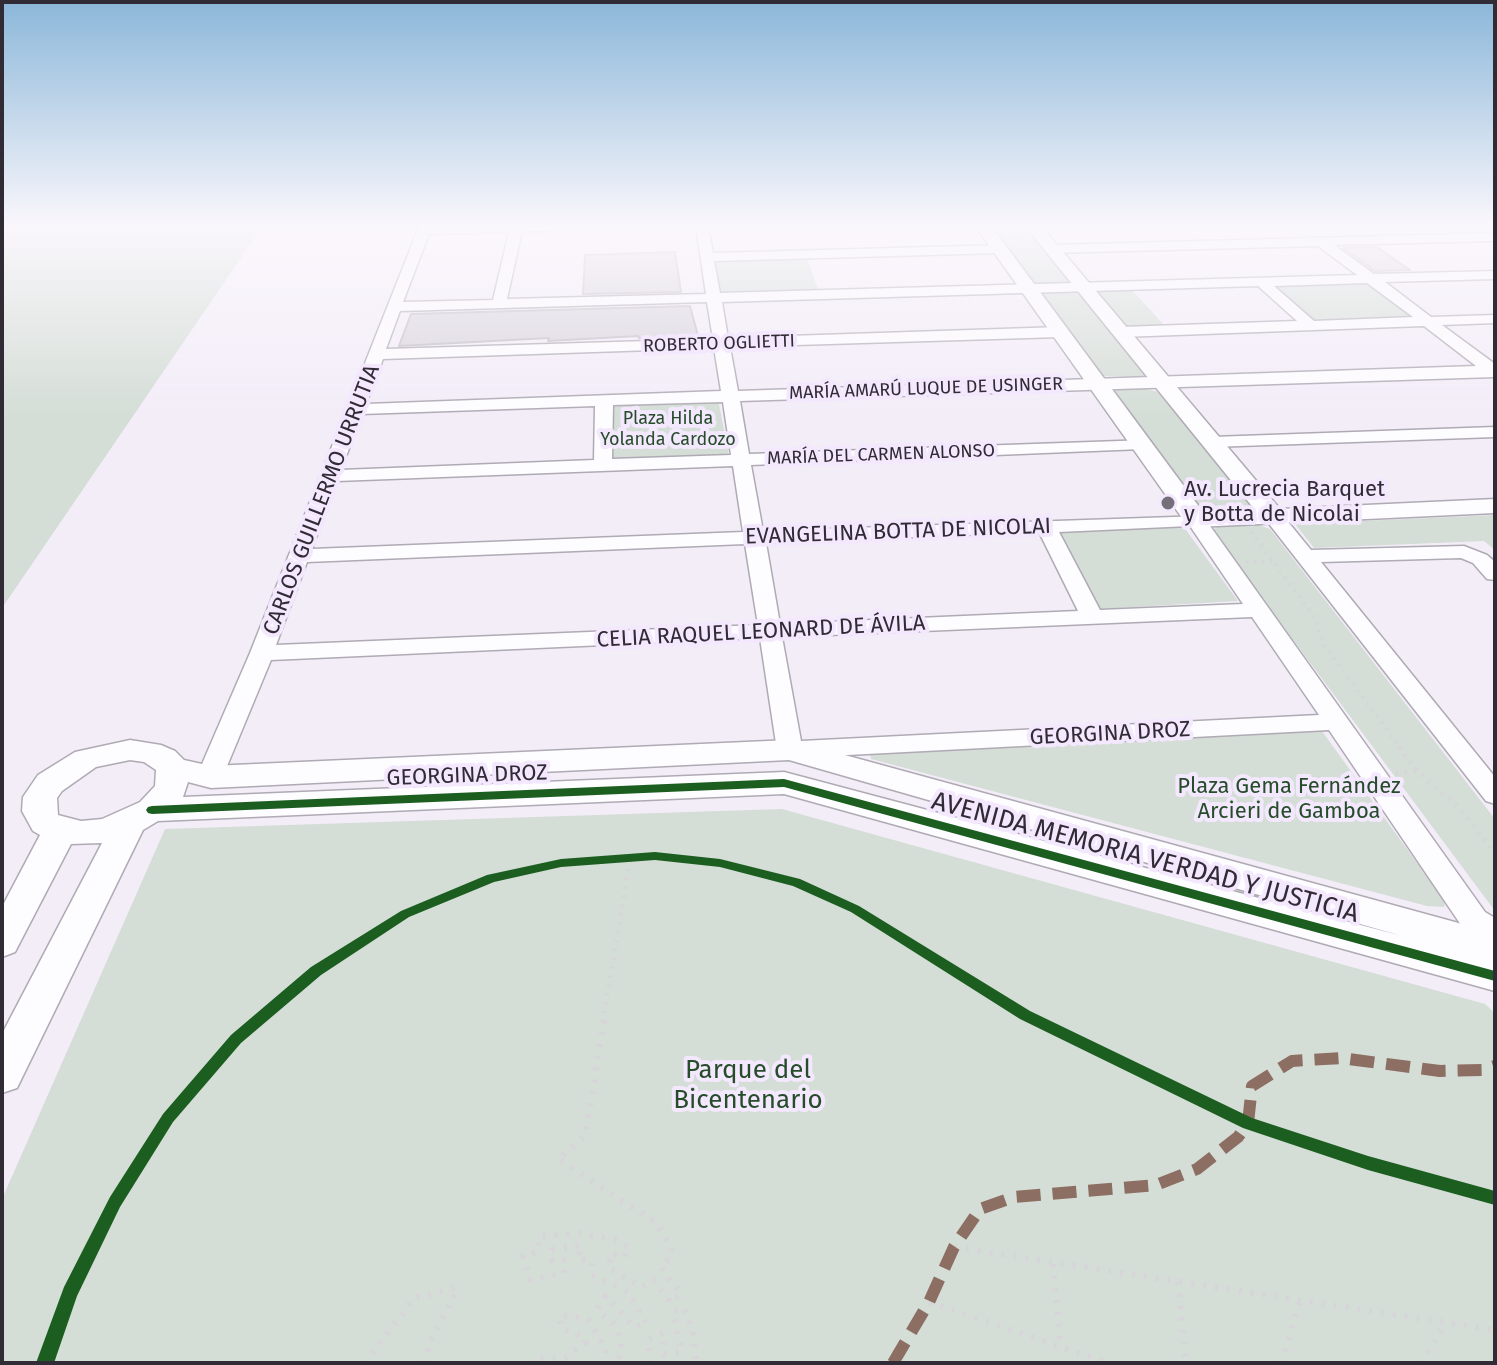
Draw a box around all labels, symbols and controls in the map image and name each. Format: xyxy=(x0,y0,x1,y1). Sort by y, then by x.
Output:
street label: ROBERTO OGLIETTI xyxy=(643,331,795,357)
street label: CARLOS GUILLERMO URRUTIA xyxy=(258,361,386,639)
street label: MARÍA AMARÚ LUQUE DE USINGER xyxy=(789,373,1063,405)
park label: Plaza Hilda Yolanda Cardozo xyxy=(600,408,736,450)
street label: MARÍA DEL CARMEN ALONSO xyxy=(767,440,995,470)
place label: Av. Lucrecia Barquet y Botta de Nicolai xyxy=(1184,477,1385,528)
marker: Av. Lucrecia Barquet y Botta de Nicolai xyxy=(1159,494,1177,512)
street label: EVANGELINA BOTTA DE NICOLAI xyxy=(745,513,1051,551)
street label: CELIA RAQUEL LEONARD DE ÁVILA xyxy=(596,610,926,654)
street label: GEORGINA DROZ xyxy=(1029,717,1191,751)
street label: GEORGINA DROZ xyxy=(386,760,548,792)
park label: Plaza Gema Fernández Arcieri de Gamboa xyxy=(1177,774,1401,826)
street label: AVENIDA MEMORIA VERDAD Y JUSTICIA xyxy=(928,786,1362,930)
park label: Parque del Bicentenario xyxy=(673,1055,823,1116)

